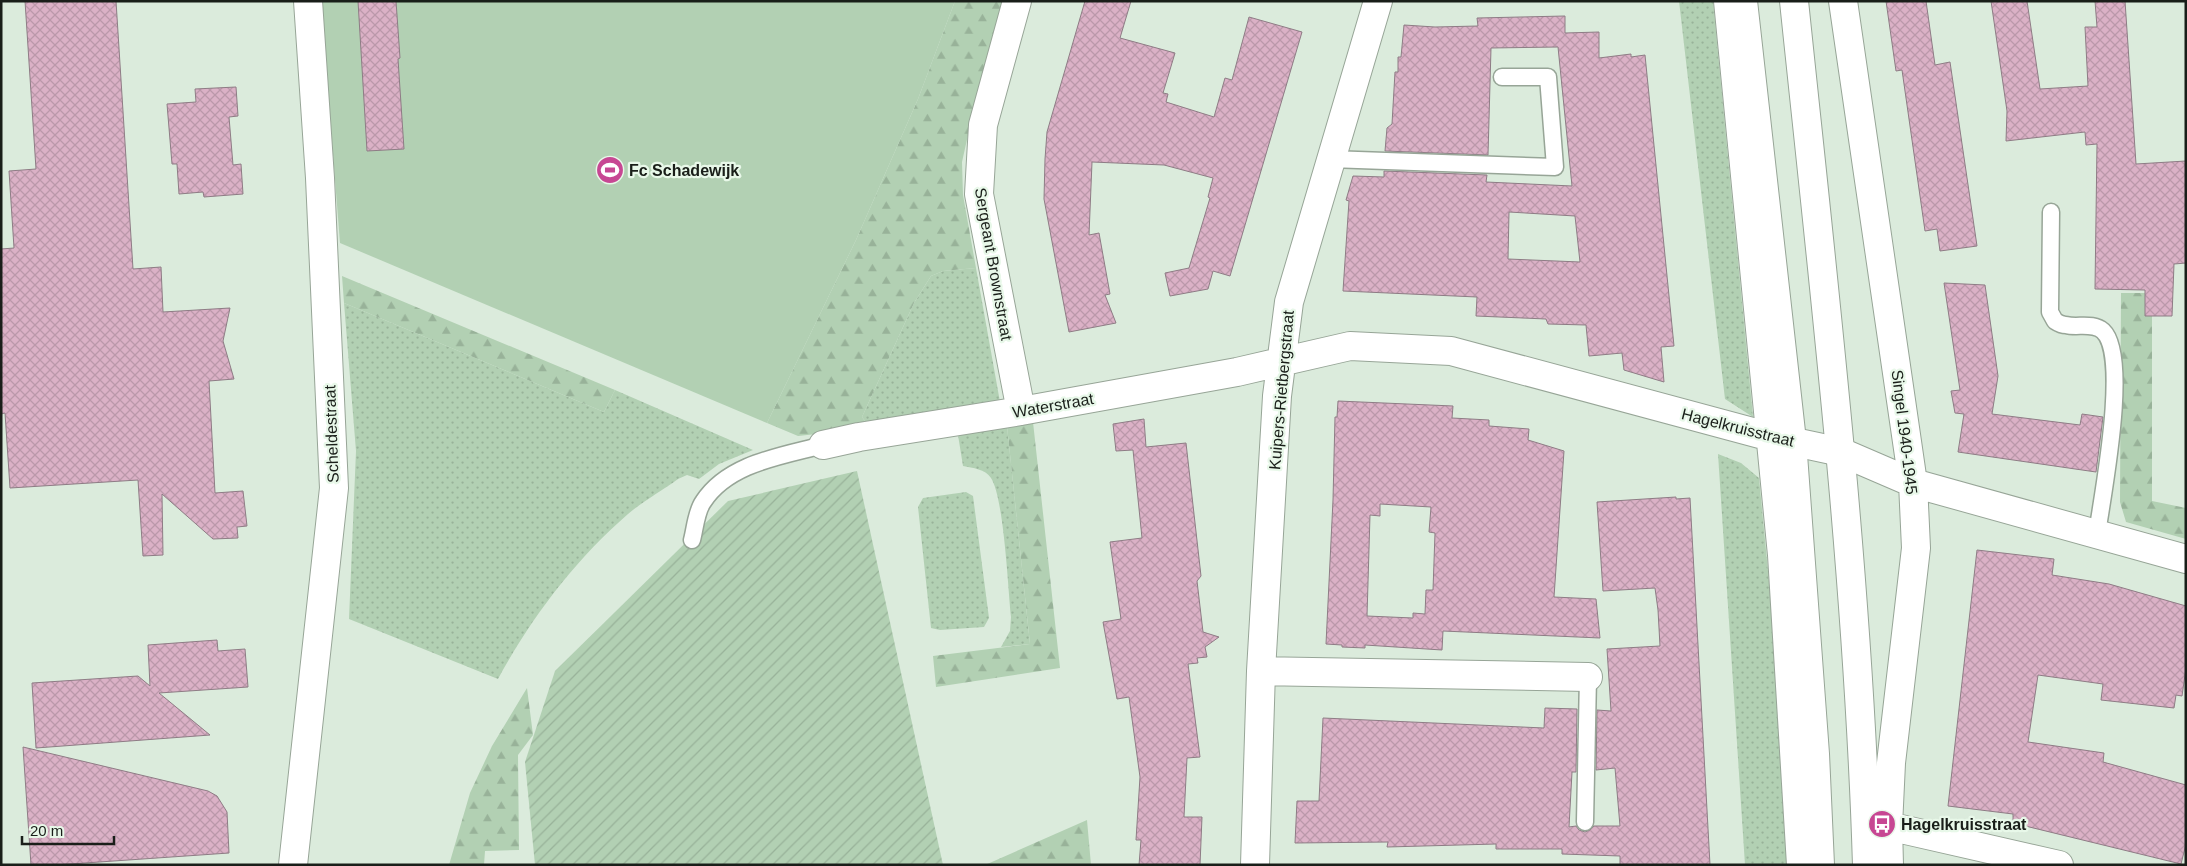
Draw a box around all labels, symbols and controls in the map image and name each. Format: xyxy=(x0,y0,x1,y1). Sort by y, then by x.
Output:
sports icon: Fc Schadewijk xyxy=(595,155,625,185)
place label: Fc Schadewijk xyxy=(629,162,739,179)
street label: Sergeant Brownstraat xyxy=(972,186,1015,342)
street label: Kuipers-Rietbergstraat xyxy=(1266,309,1297,471)
street label: Singel 1940-1945 xyxy=(1888,369,1921,495)
street label: Scheldestraat xyxy=(321,384,342,483)
street label: Waterstraat xyxy=(1011,390,1096,421)
street label: Hagelkruisstraat xyxy=(1680,405,1797,450)
bus stop icon: Hagelkruisstraat xyxy=(1867,809,1897,839)
scale bar xyxy=(22,814,115,846)
place label: Hagelkruisstraat xyxy=(1901,816,2027,833)
text: 20 m xyxy=(30,822,63,839)

